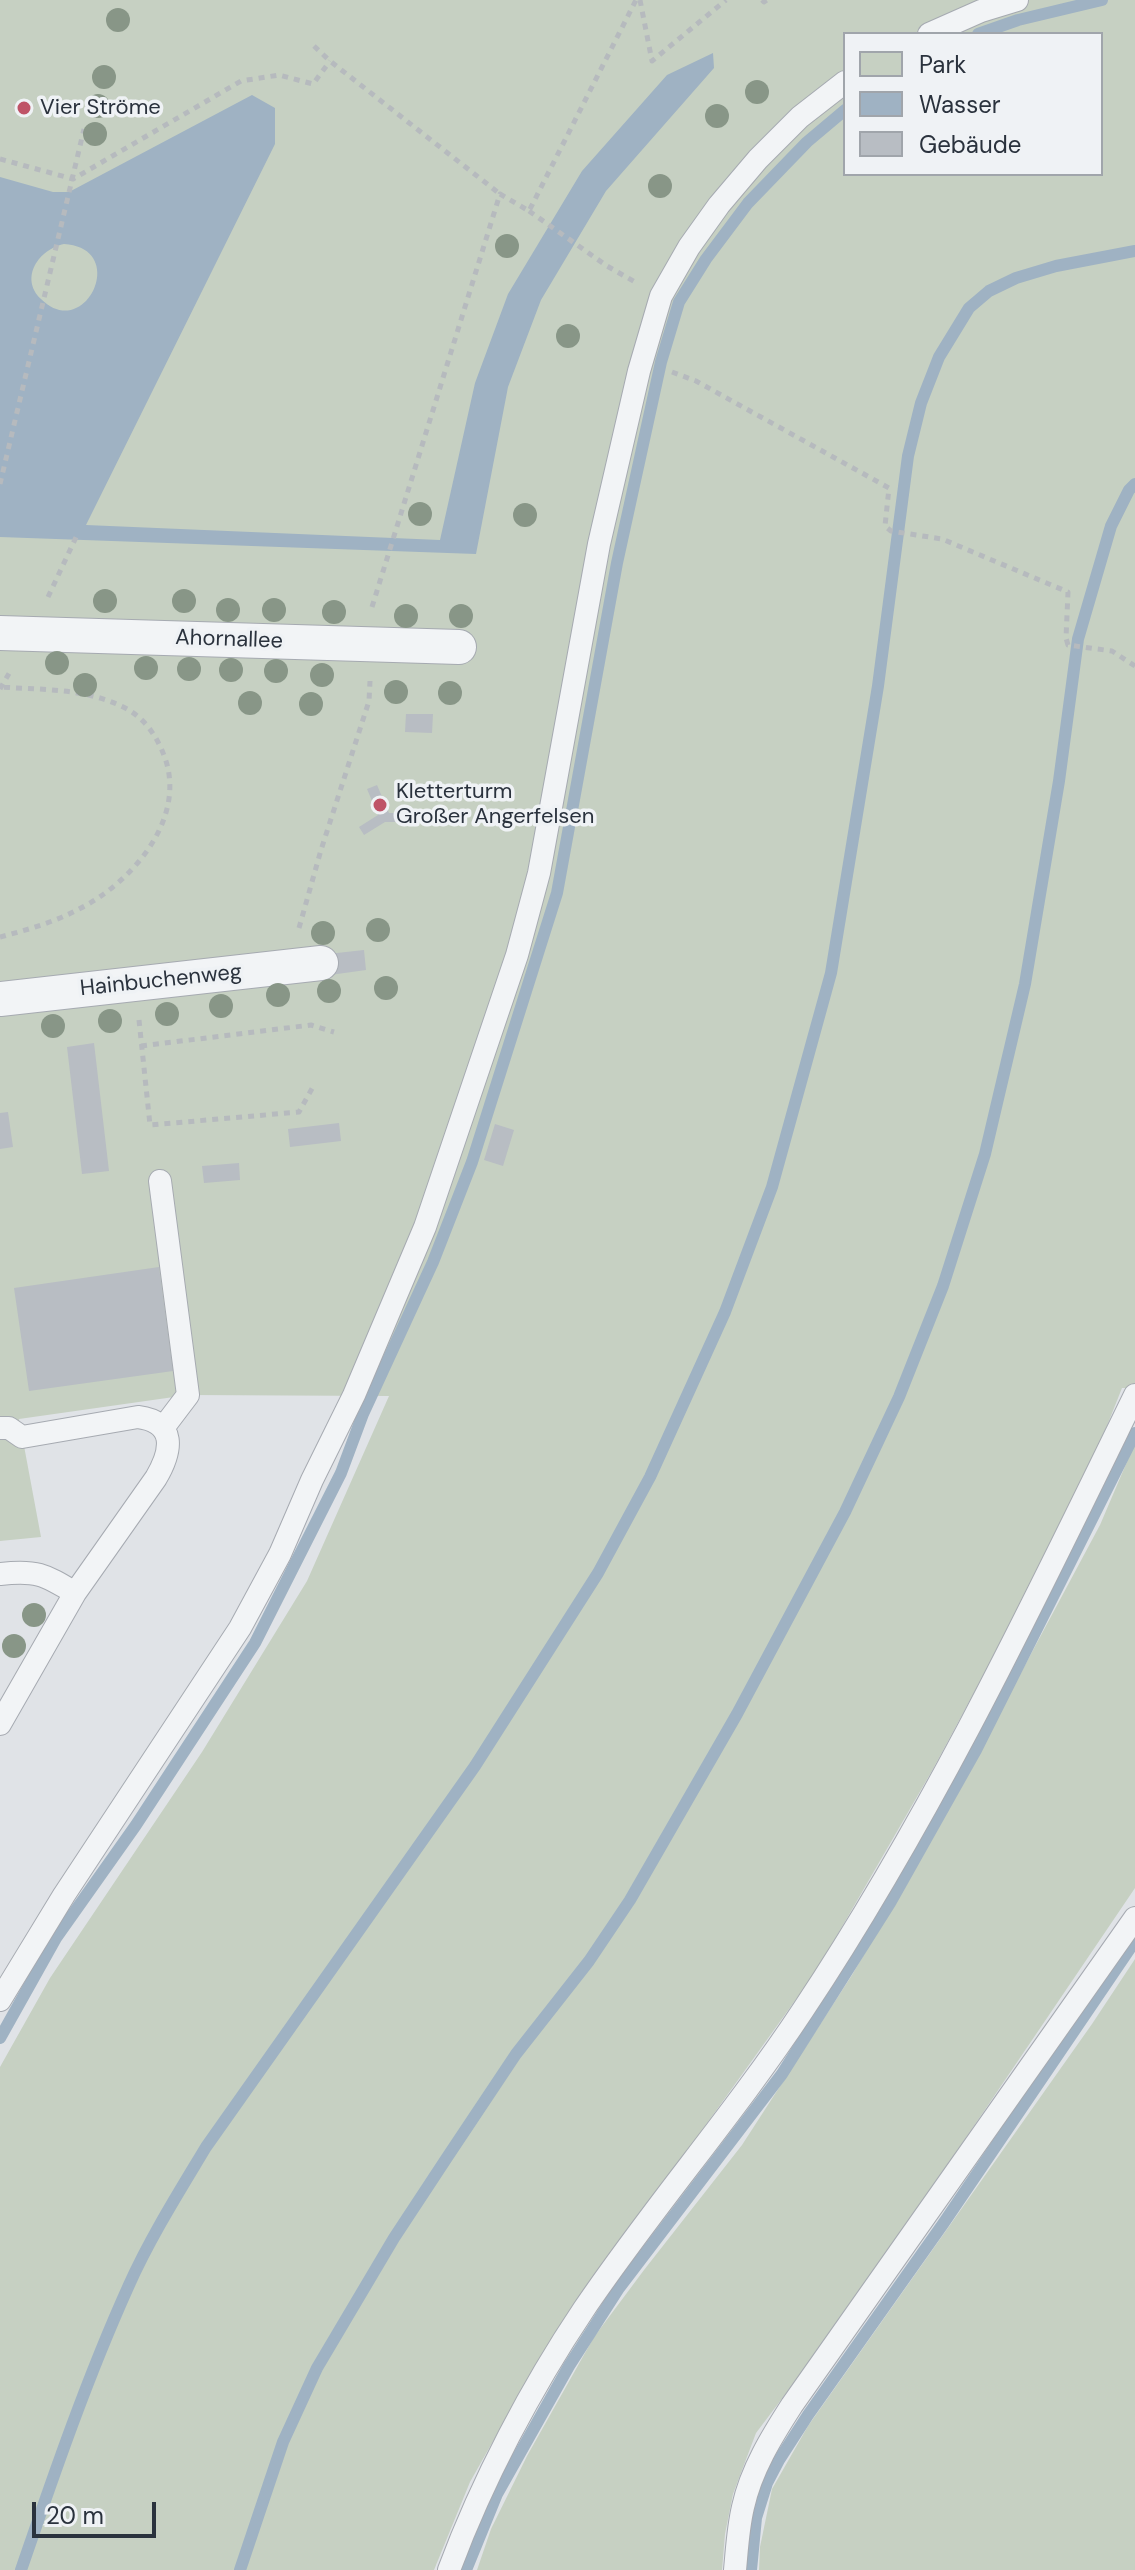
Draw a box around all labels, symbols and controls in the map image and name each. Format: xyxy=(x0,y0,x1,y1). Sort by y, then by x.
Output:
legend xyxy=(843,32,1103,176)
text: Park xyxy=(919,49,966,80)
text: Wasser xyxy=(919,89,1001,120)
place label: Vier Ströme xyxy=(40,95,161,121)
marker: Vier Ströme xyxy=(15,99,33,117)
text: Gebäude xyxy=(919,129,1021,160)
street label: Ahornallee xyxy=(175,625,283,655)
place label: Kletterturm Großer Angerfelsen xyxy=(396,779,594,830)
marker: Kletterturm Großer Angerfelsen xyxy=(371,796,389,814)
street label: Hainbuchenweg xyxy=(79,959,243,1003)
scale bar xyxy=(36,2486,160,2536)
text: 20 m xyxy=(46,2500,104,2531)

